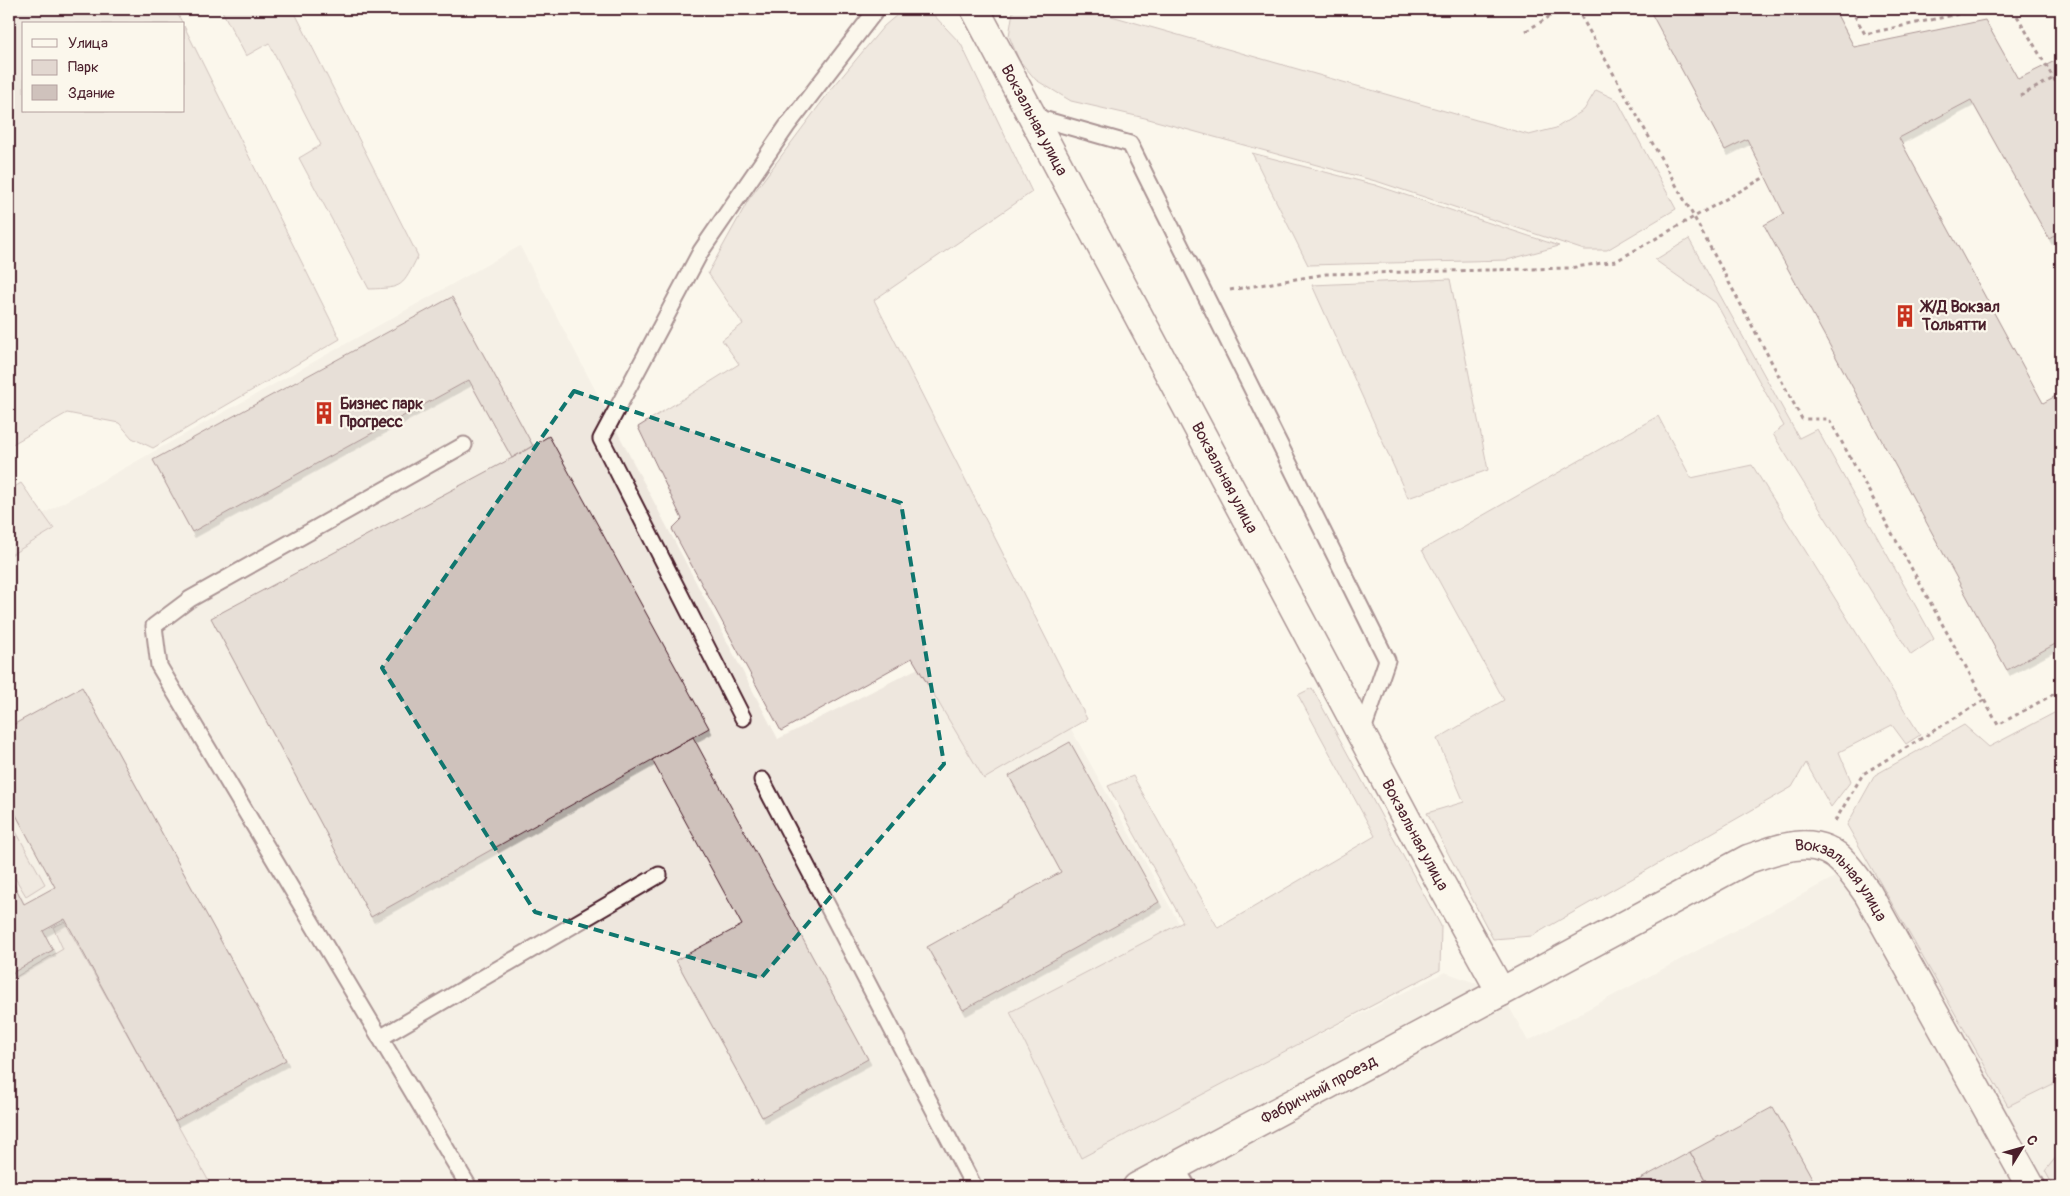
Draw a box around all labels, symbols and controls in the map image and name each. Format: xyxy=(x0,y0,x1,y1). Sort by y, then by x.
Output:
legend xyxy=(22,22,185,112)
text: Улица xyxy=(68,34,108,53)
text: Парк xyxy=(68,58,99,77)
street label: Вокзальная улица xyxy=(996,61,1072,179)
text: Здание xyxy=(68,84,115,103)
place label: Ж/Д Вокзал Тольятти xyxy=(1919,297,2000,335)
building icon: Ж/Д Вокзал Тольятти xyxy=(1892,303,1918,329)
place label: Бизнес парк Прогресс xyxy=(340,394,423,432)
building icon: Бизнес парк Прогресс xyxy=(311,400,337,426)
street label: Вокзальная улица xyxy=(1187,419,1262,537)
street label: Вокзальная улица xyxy=(1377,776,1453,894)
street label: Вокзальная улица xyxy=(1794,835,1891,925)
street label: Фабричный проезд xyxy=(1258,1051,1381,1129)
north arrow xyxy=(1998,1124,2048,1174)
text: С xyxy=(2023,1132,2042,1149)

